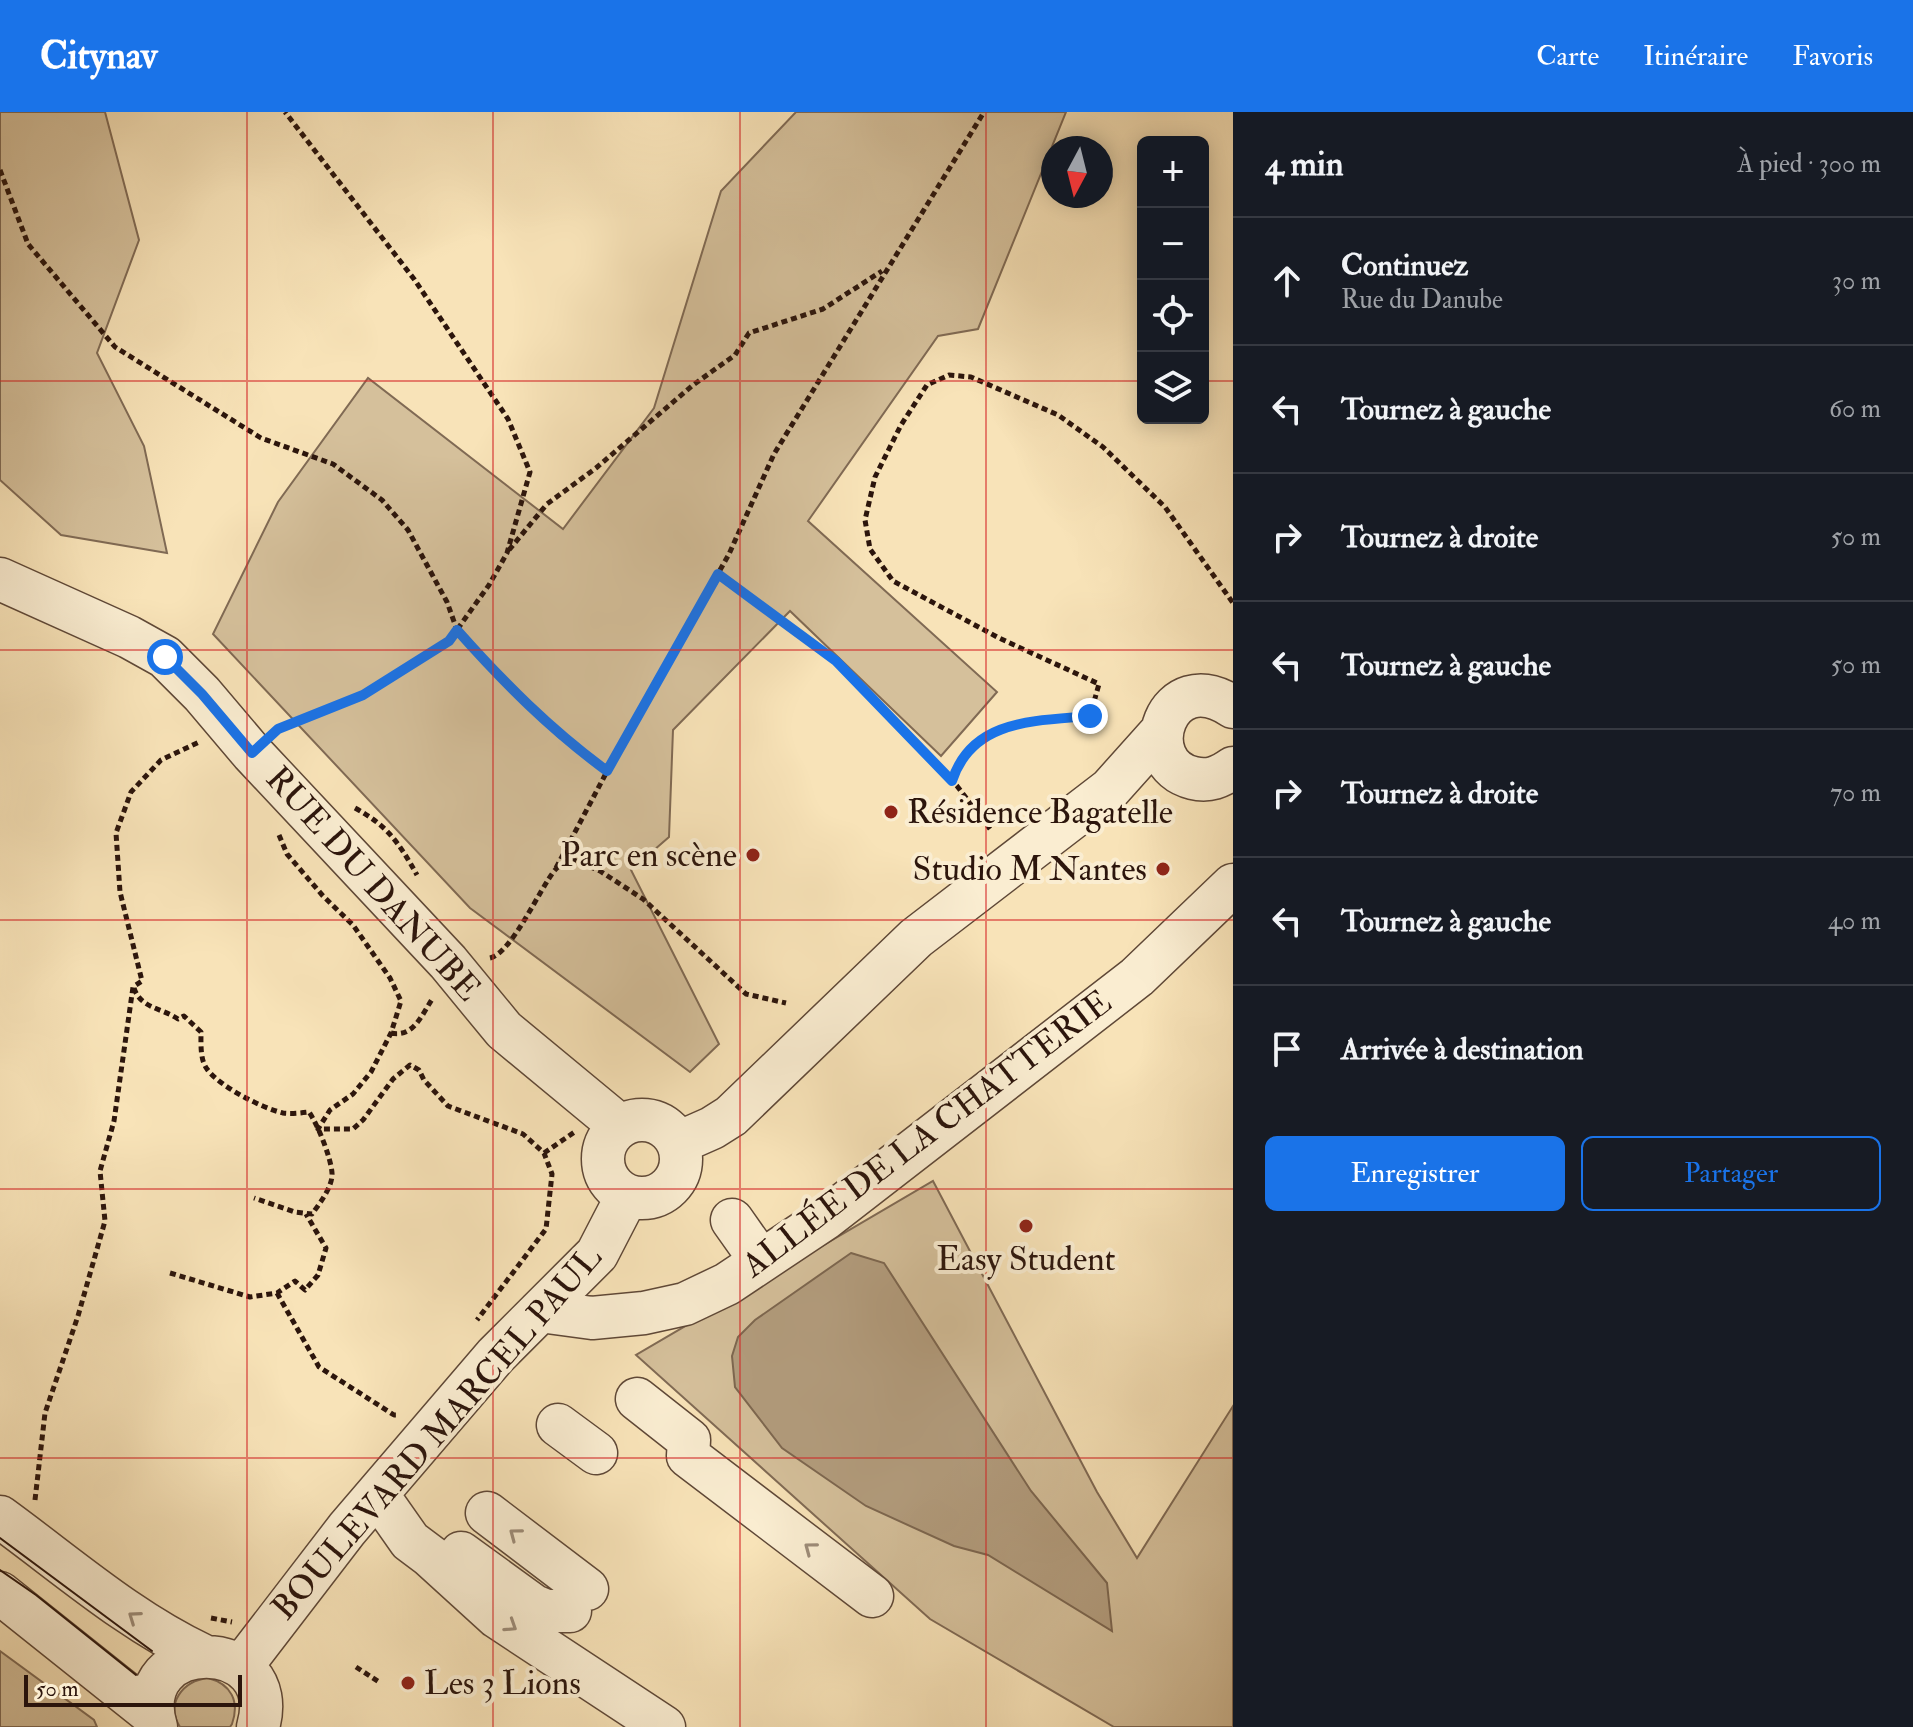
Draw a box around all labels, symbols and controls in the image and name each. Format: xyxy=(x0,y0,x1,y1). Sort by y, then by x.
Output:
text: Citynav xyxy=(40,32,157,80)
text: Carte xyxy=(1536,39,1599,74)
text: Itinéraire xyxy=(1643,39,1748,74)
text: Favoris xyxy=(1792,39,1873,74)
north arrow xyxy=(1041,136,1113,208)
map controls xyxy=(1137,136,1209,424)
button: + xyxy=(1137,136,1209,208)
text: 4 min xyxy=(1265,143,1343,186)
text: À pied · 300 m xyxy=(1737,148,1881,180)
button: − xyxy=(1137,208,1209,280)
text: Continuez xyxy=(1341,247,1468,284)
icon: ahead xyxy=(1265,259,1309,303)
text: 30 m xyxy=(1832,265,1881,297)
button: locate xyxy=(1137,280,1209,352)
text: Rue du Danube xyxy=(1341,284,1503,316)
button: layers xyxy=(1137,352,1209,424)
icon: left xyxy=(1265,387,1309,431)
text: Tournez à gauche xyxy=(1341,391,1551,428)
text: 60 m xyxy=(1829,393,1881,425)
icon: right xyxy=(1265,515,1309,559)
text: Tournez à droite xyxy=(1341,519,1538,556)
text: 50 m xyxy=(1831,521,1881,553)
route start xyxy=(147,639,183,675)
icon: left xyxy=(1265,643,1309,687)
text: Tournez à gauche xyxy=(1341,647,1551,684)
text: 50 m xyxy=(1831,649,1881,681)
route end xyxy=(1072,698,1108,734)
street label: RUE DU DANUBE xyxy=(256,758,490,1010)
icon: right xyxy=(1265,771,1309,815)
text: Tournez à droite xyxy=(1341,775,1538,812)
text: 70 m xyxy=(1830,777,1881,809)
place label: Résidence Bagatelle xyxy=(907,791,1173,834)
marker: Résidence Bagatelle xyxy=(882,803,900,821)
place label: Parc en scène xyxy=(560,834,737,877)
marker: Parc en scène xyxy=(744,846,762,864)
place label: Studio M Nantes xyxy=(912,848,1147,891)
marker: Studio M Nantes xyxy=(1154,860,1172,878)
icon: left xyxy=(1265,899,1309,943)
text: Tournez à gauche xyxy=(1341,903,1551,940)
text: 40 m xyxy=(1828,905,1881,937)
street label: ALLÉE DE LA CHATTERIE xyxy=(732,980,1120,1288)
icon: arrive xyxy=(1265,1027,1309,1071)
text: Arrivée à destination xyxy=(1341,1031,1584,1068)
button: Enregistrer xyxy=(1265,1136,1565,1211)
button: Partager xyxy=(1581,1136,1881,1211)
marker: Easy Student xyxy=(1017,1217,1035,1235)
street label: BOULEVARD MARCEL PAUL xyxy=(263,1237,612,1629)
place label: Easy Student xyxy=(936,1238,1116,1281)
one-way arrow xyxy=(509,1530,523,1544)
one-way arrow xyxy=(804,1544,819,1558)
one-way arrow xyxy=(129,1612,143,1627)
one-way arrow xyxy=(502,1616,517,1631)
place label: Les 3 Lions xyxy=(424,1662,581,1705)
scale bar xyxy=(24,1671,242,1707)
marker: Les 3 Lions xyxy=(399,1674,417,1692)
text: 50 m xyxy=(36,1675,78,1703)

